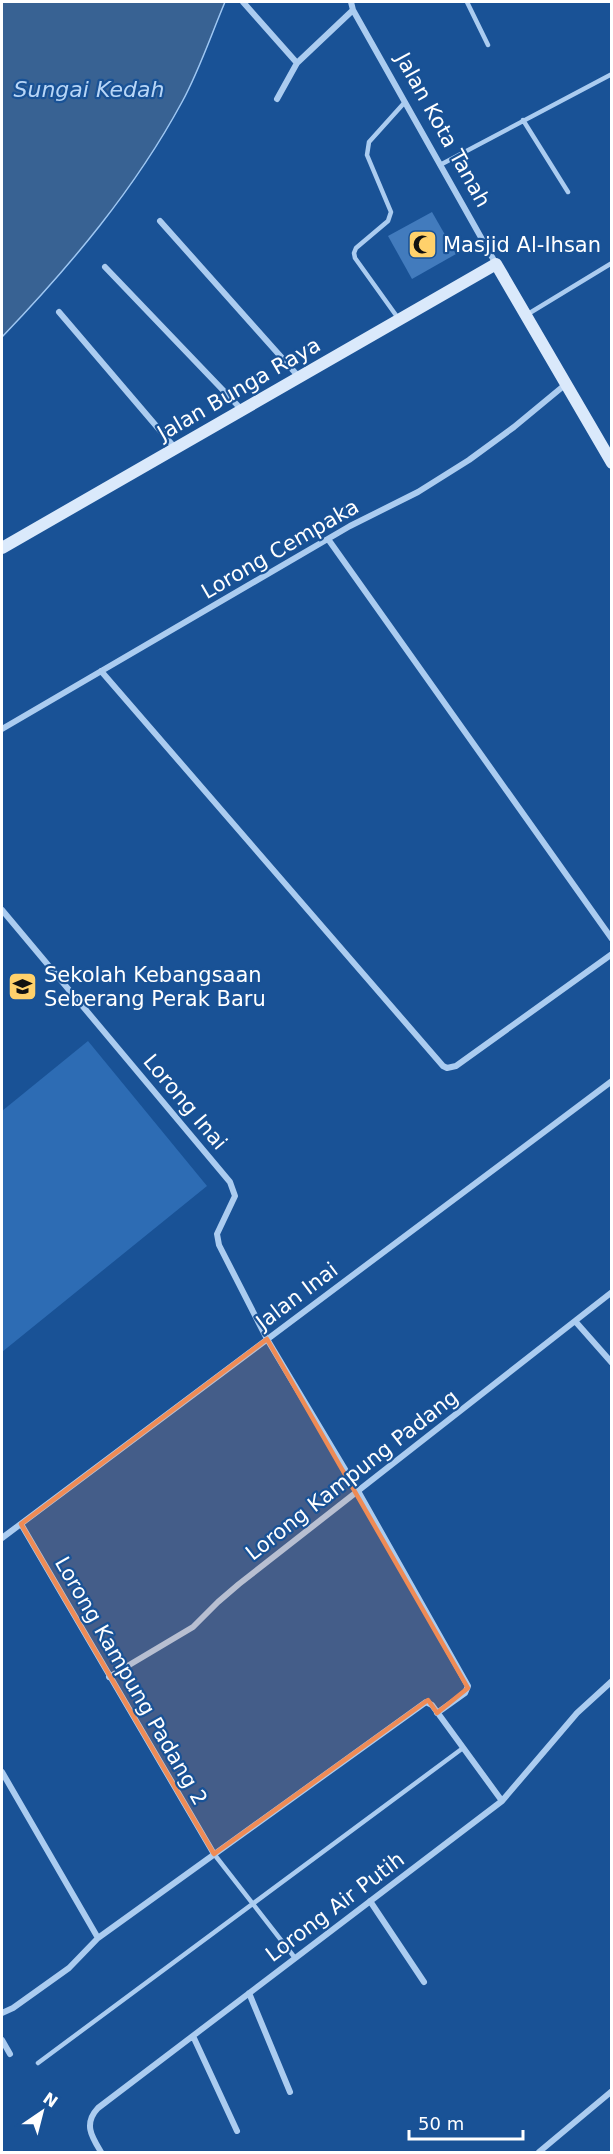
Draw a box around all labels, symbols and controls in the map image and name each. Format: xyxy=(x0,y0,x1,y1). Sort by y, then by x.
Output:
street label: Jalan Kota Tanah xyxy=(390,47,495,211)
water label: Sungai Kedah xyxy=(14,77,164,102)
mosque icon: Masjid Al-Ihsan xyxy=(406,229,438,261)
place label: Masjid Al-Ihsan xyxy=(443,233,601,257)
street label: Jalan Bunga Raya xyxy=(152,333,325,446)
street label: Lorong Cempaka xyxy=(197,494,363,604)
place label: Sekolah Kebangsaan Seberang Perak Baru xyxy=(44,963,266,1011)
school or university icon: Sekolah Kebangsaan Seberang Perak Baru xyxy=(7,971,39,1003)
street label: Lorong Inai xyxy=(138,1050,232,1154)
street label: Jalan Inai xyxy=(250,1258,343,1336)
street label: Lorong Kampung Padang xyxy=(241,1385,463,1565)
street label: Lorong Kampung Padang 2 xyxy=(50,1553,212,1809)
street label: Lorong Air Putih xyxy=(261,1847,409,1967)
north arrow xyxy=(12,2082,72,2142)
text: N xyxy=(39,2089,61,2112)
scale bar xyxy=(409,2103,523,2141)
text: 50 m xyxy=(418,2113,464,2134)

